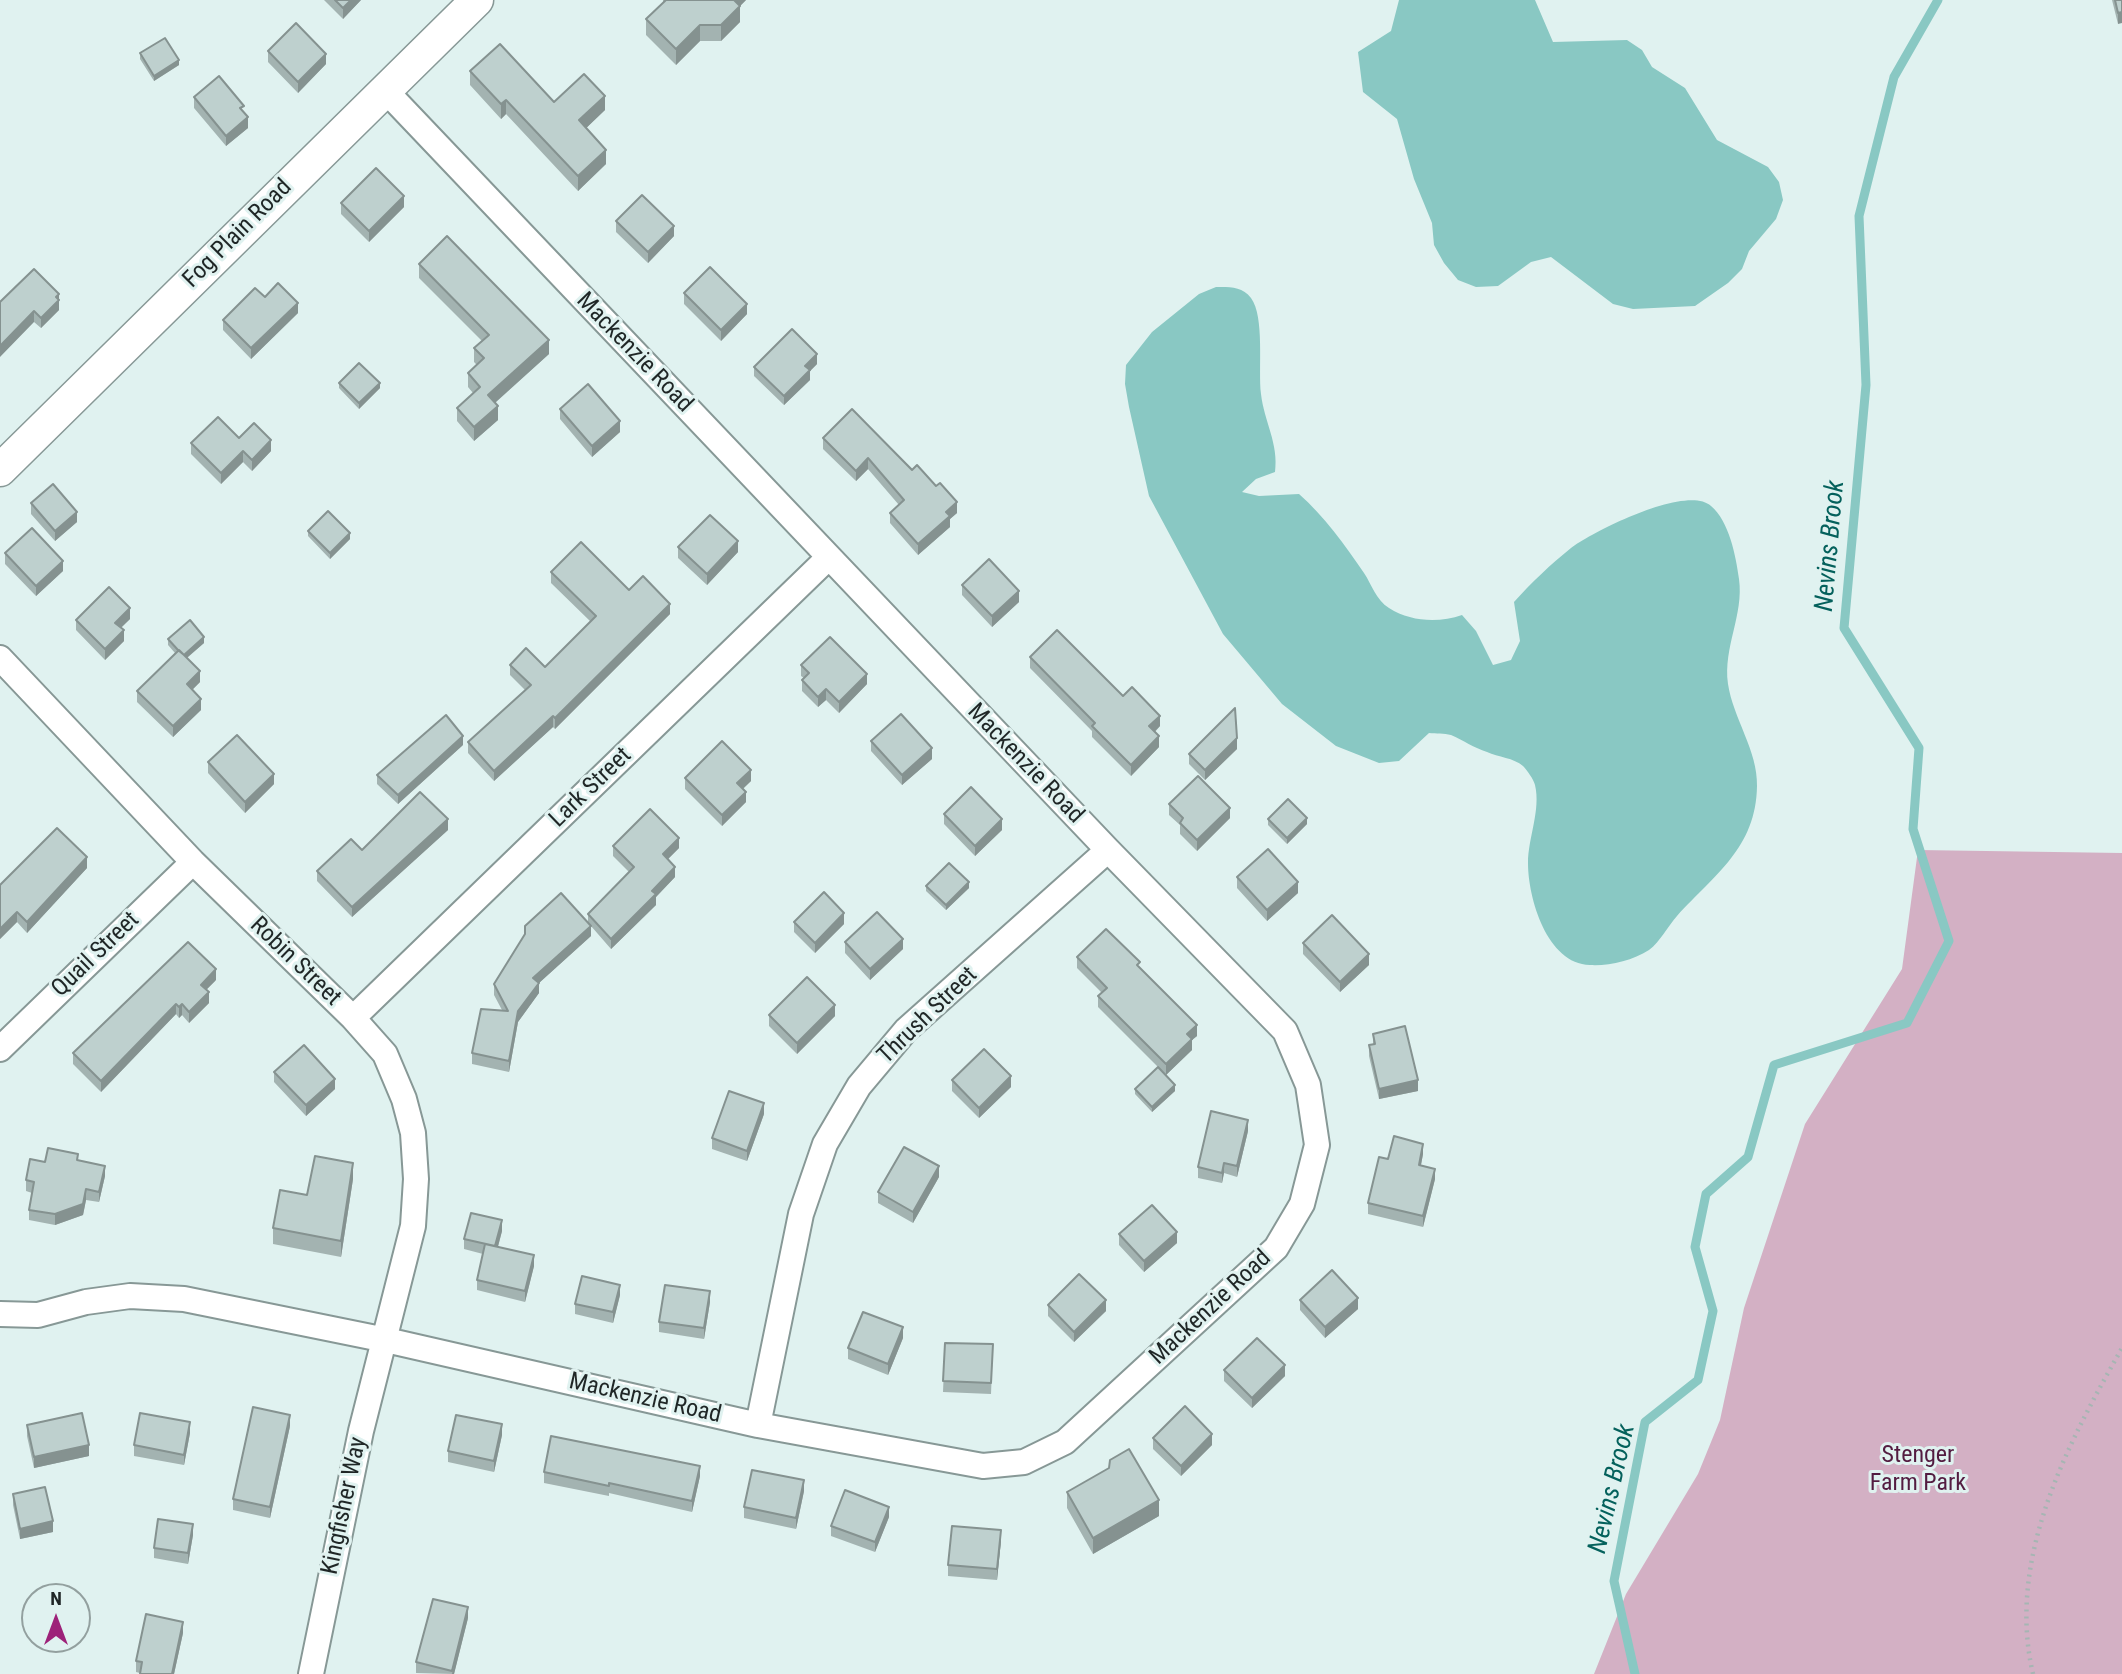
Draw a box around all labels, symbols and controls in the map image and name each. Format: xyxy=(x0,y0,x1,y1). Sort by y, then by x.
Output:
street label: Fog Plain Road xyxy=(178,174,298,294)
street label: Mackenzie Road xyxy=(570,287,698,419)
water label: Nevins Brook xyxy=(1810,479,1852,613)
street label: Mackenzie Road xyxy=(961,698,1089,830)
street label: Lark Street xyxy=(544,742,638,834)
street label: Quail Street xyxy=(46,906,146,1004)
street label: Robin Street xyxy=(243,912,347,1012)
street label: Thrush Street xyxy=(872,961,984,1071)
street label: Mackenzie Road xyxy=(1144,1245,1278,1371)
street label: Mackenzie Road xyxy=(566,1368,724,1430)
water label: Nevins Brook xyxy=(1583,1421,1643,1557)
street label: Kingfisher Way xyxy=(316,1435,374,1577)
park label: Stenger Farm Park xyxy=(1870,1442,1966,1498)
north arrow xyxy=(21,1583,91,1653)
text: N xyxy=(50,1587,62,1610)

